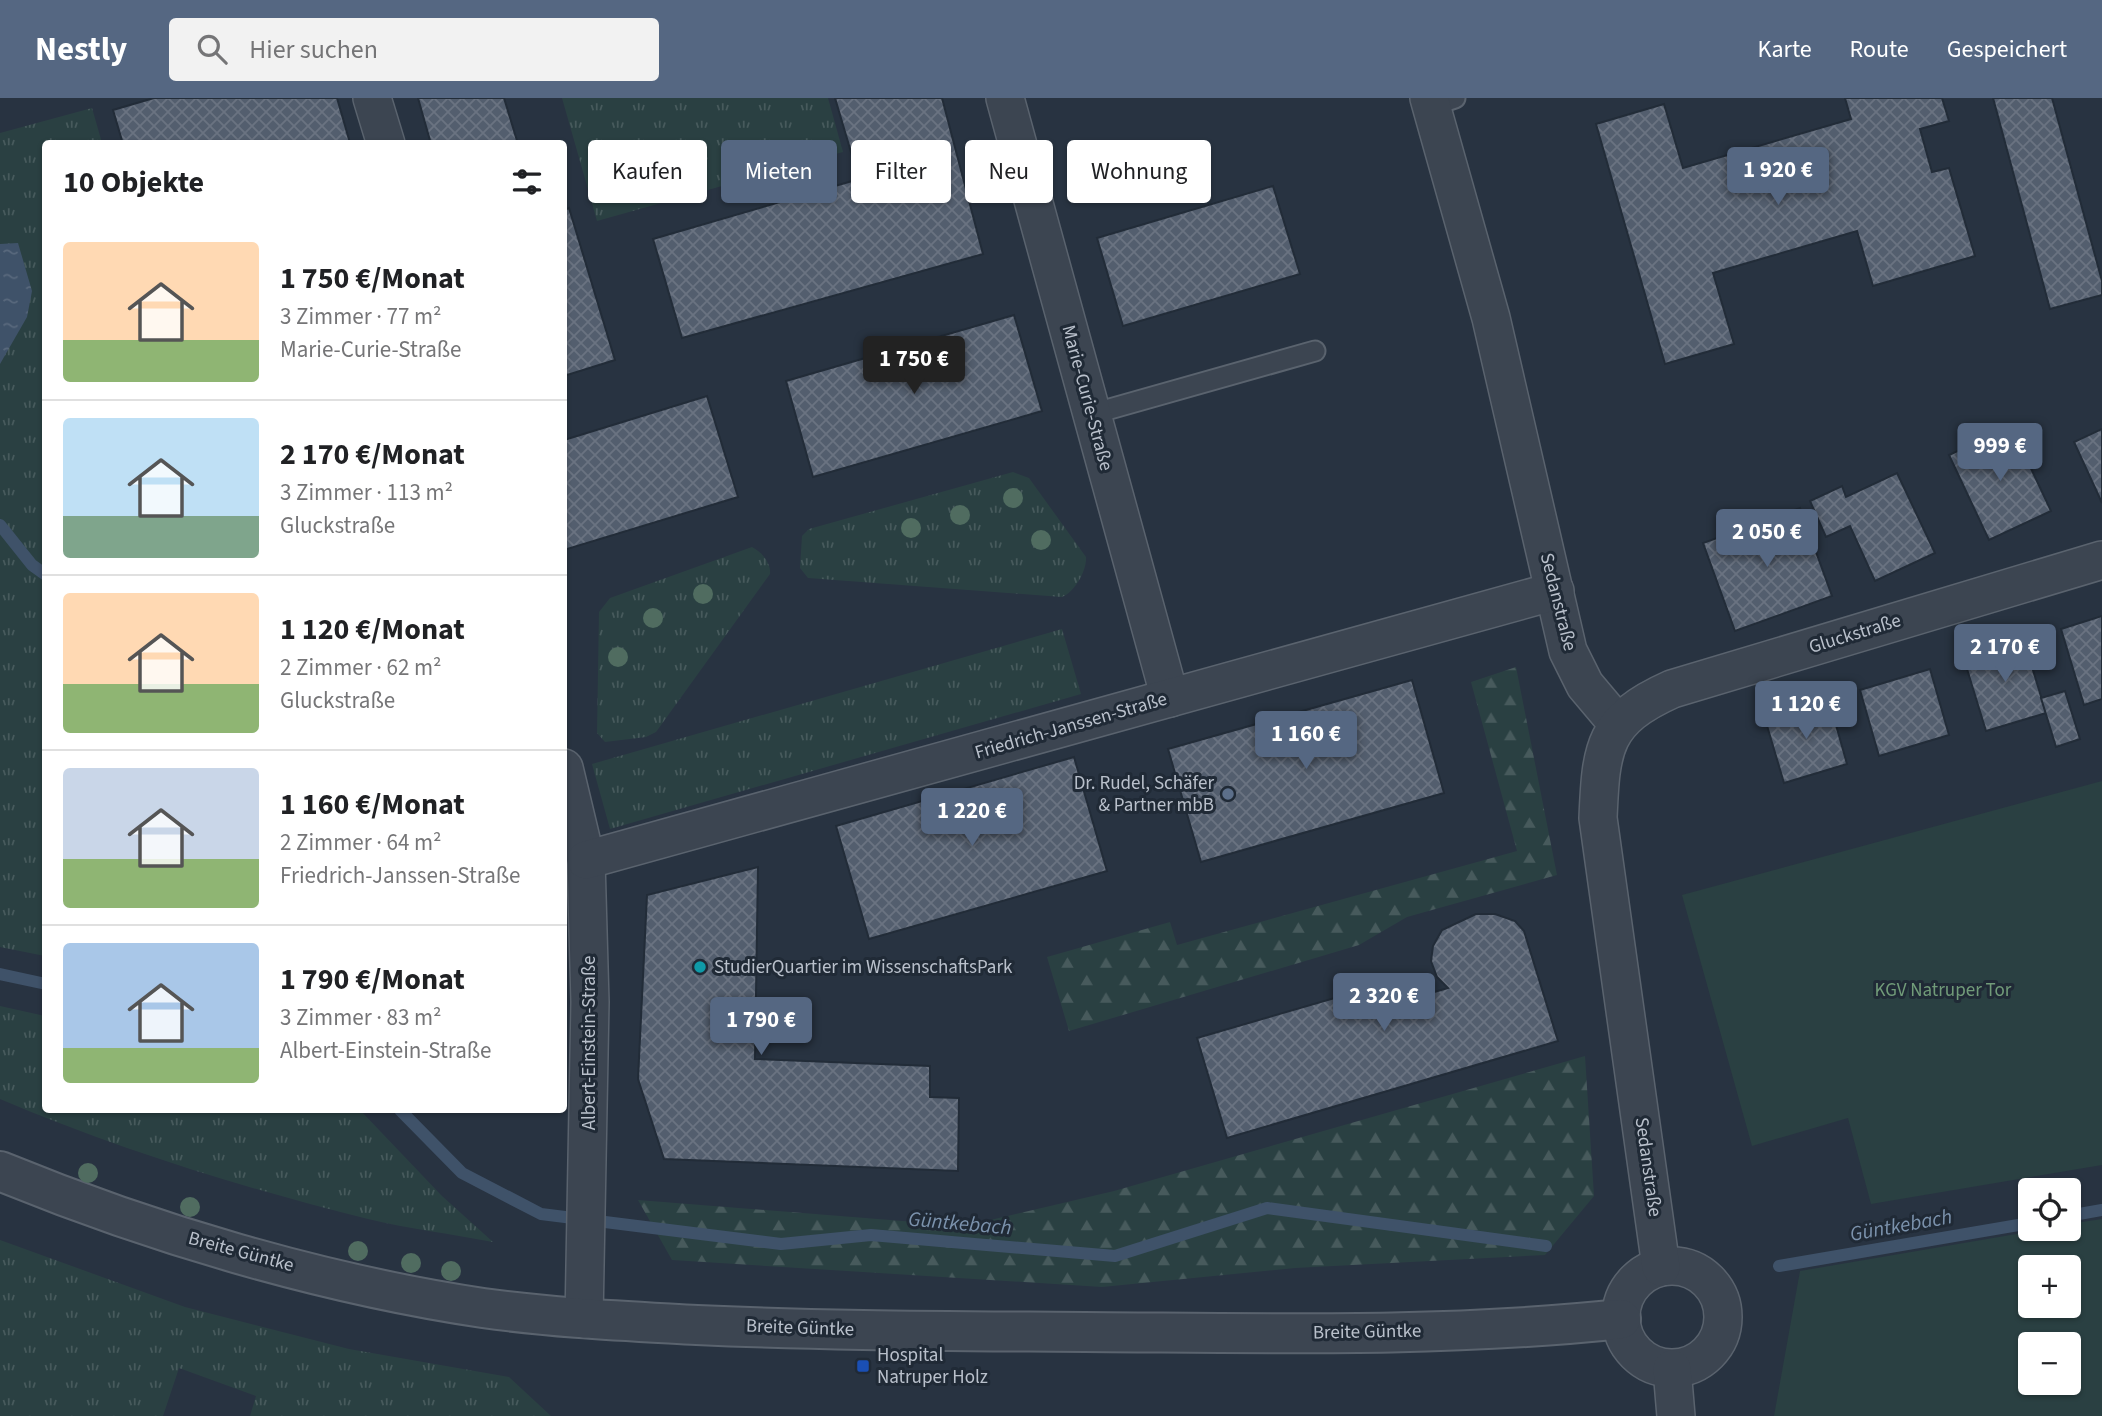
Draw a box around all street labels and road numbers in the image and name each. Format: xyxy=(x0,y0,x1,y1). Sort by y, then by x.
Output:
street label: Marie-Curie-Straße xyxy=(1055,322,1119,474)
street label: Sedanstraße xyxy=(1533,550,1583,654)
street label: Gluckstraße xyxy=(1806,607,1904,661)
street label: Friedrich-Janssen-Straße xyxy=(972,686,1170,766)
street label: Albert-Einstein-Straße xyxy=(576,956,603,1130)
street label: Sedanstraße xyxy=(1628,1116,1668,1218)
street label: Breite Güntke xyxy=(185,1225,297,1279)
street label: Breite Güntke xyxy=(745,1313,855,1343)
street label: Breite Güntke xyxy=(1313,1318,1421,1346)

